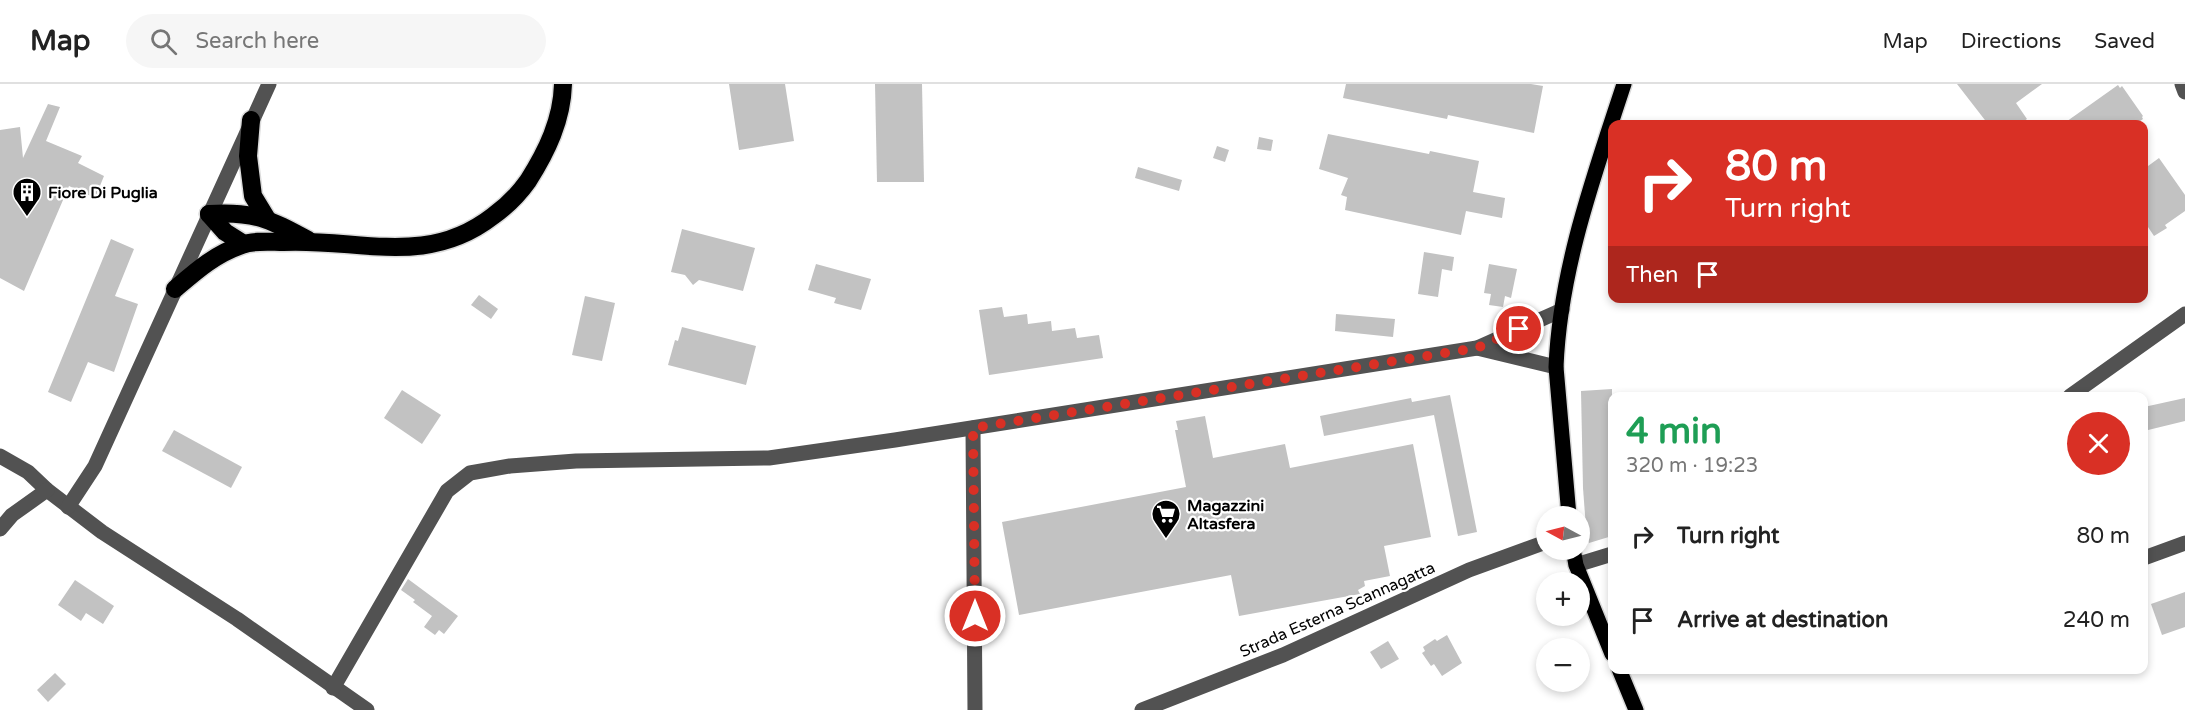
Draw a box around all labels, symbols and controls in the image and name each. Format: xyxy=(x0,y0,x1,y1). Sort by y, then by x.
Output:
search box xyxy=(126,14,546,68)
text: Map xyxy=(30,24,90,58)
icon: search xyxy=(147,25,180,58)
text: Search here xyxy=(195,28,319,54)
text: Map xyxy=(1882,29,1928,54)
text: Directions xyxy=(1961,29,2061,54)
text: Saved xyxy=(2094,29,2155,54)
text: 80 m xyxy=(1725,141,1827,192)
icon: right xyxy=(1626,144,1704,222)
building icon: Fiore Di Puglia xyxy=(11,176,43,218)
place label: Fiore Di Puglia xyxy=(48,183,158,203)
text: Turn right xyxy=(1725,192,1851,225)
icon: arrive xyxy=(1691,258,1724,291)
text: Then xyxy=(1626,262,1679,288)
pin xyxy=(1493,303,1544,354)
icon: arrive xyxy=(1502,312,1535,345)
text: 4 min xyxy=(1626,410,1722,453)
button: close xyxy=(2067,412,2130,475)
text: 320 m · 19:23 xyxy=(1626,454,1758,478)
place label: Magazzini Altasfera xyxy=(1187,496,1264,534)
supermarket icon: Magazzini Altasfera xyxy=(1150,498,1182,540)
north arrow xyxy=(1536,506,1590,560)
map controls xyxy=(1536,506,1590,692)
icon: right xyxy=(1626,520,1659,553)
text: Turn right xyxy=(1677,523,1779,549)
text: 80 m xyxy=(2076,523,2130,549)
street label: Strada Esterna Scannagatta xyxy=(1237,558,1438,662)
button: + xyxy=(1536,572,1590,626)
position arrow xyxy=(943,584,1007,648)
icon: arrive xyxy=(1626,604,1659,637)
text: Arrive at destination xyxy=(1677,607,1888,633)
text: 240 m xyxy=(2063,607,2130,633)
button: − xyxy=(1536,638,1590,692)

